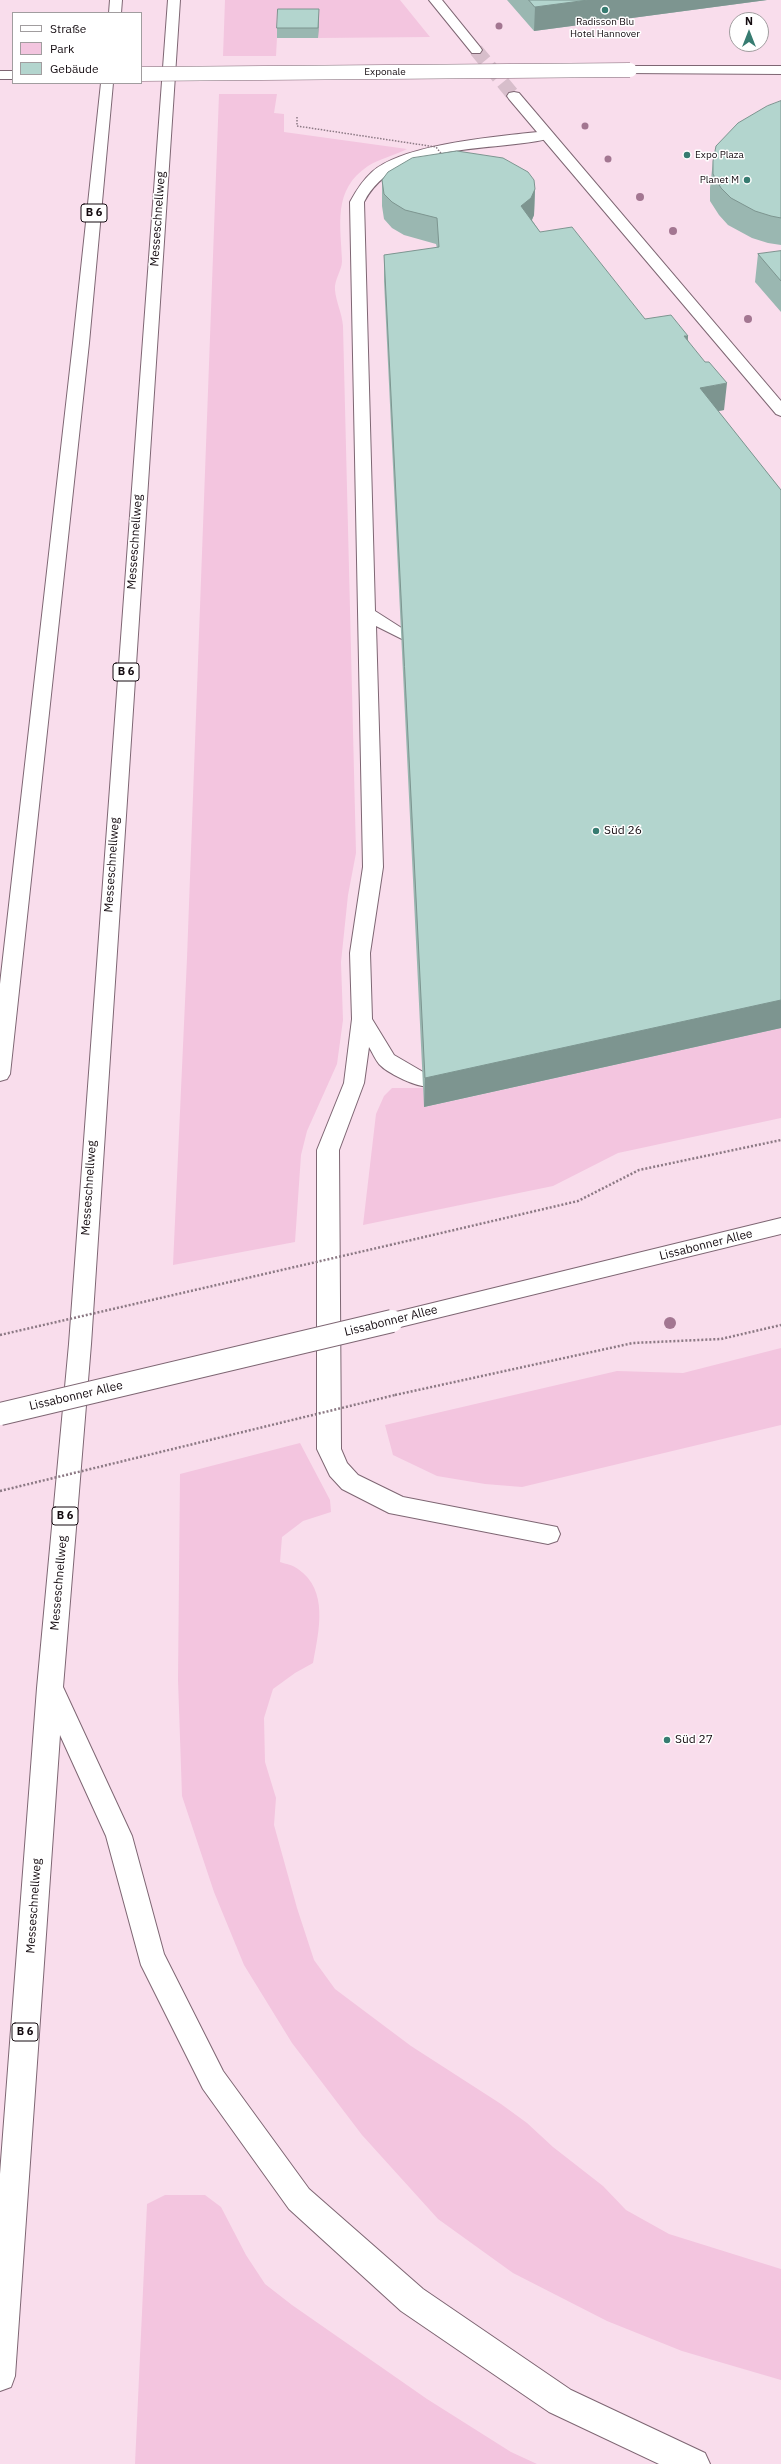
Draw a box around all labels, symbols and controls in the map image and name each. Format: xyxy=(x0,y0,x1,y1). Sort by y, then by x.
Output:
marker: Radisson Blu Hotel Hannover xyxy=(600,5,610,15)
legend xyxy=(12,12,142,84)
north arrow xyxy=(729,12,769,52)
text: N xyxy=(745,14,753,28)
place label: Radisson Blu Hotel Hannover xyxy=(570,16,640,40)
text: Straße xyxy=(50,21,86,36)
text: Park xyxy=(50,41,74,56)
text: Gebäude xyxy=(50,61,99,76)
street label: Exponale xyxy=(364,66,406,78)
place label: Expo Plaza xyxy=(695,149,744,161)
marker: Expo Plaza xyxy=(682,150,692,160)
street label: Messeschnellweg xyxy=(147,171,169,267)
place label: Planet M xyxy=(700,174,739,186)
marker: Planet M xyxy=(742,175,752,185)
road number: B 6 xyxy=(81,204,107,222)
street label: Messeschnellweg xyxy=(124,494,146,590)
road number: B 6 xyxy=(113,663,139,681)
street label: Messeschnellweg xyxy=(101,817,123,913)
place label: Süd 26 xyxy=(604,824,642,838)
marker: Süd 26 xyxy=(591,826,601,836)
street label: Messeschnellweg xyxy=(78,1140,100,1236)
street label: Lissabonner Allee xyxy=(658,1226,754,1264)
street label: Lissabonner Allee xyxy=(343,1302,439,1340)
street label: Lissabonner Allee xyxy=(28,1378,124,1414)
road number: B 6 xyxy=(52,1507,78,1525)
street label: Messeschnellweg xyxy=(48,1535,70,1631)
place label: Süd 27 xyxy=(675,1733,713,1747)
marker: Süd 27 xyxy=(662,1735,672,1745)
street label: Messeschnellweg xyxy=(23,1858,45,1954)
road number: B 6 xyxy=(12,2023,38,2041)

